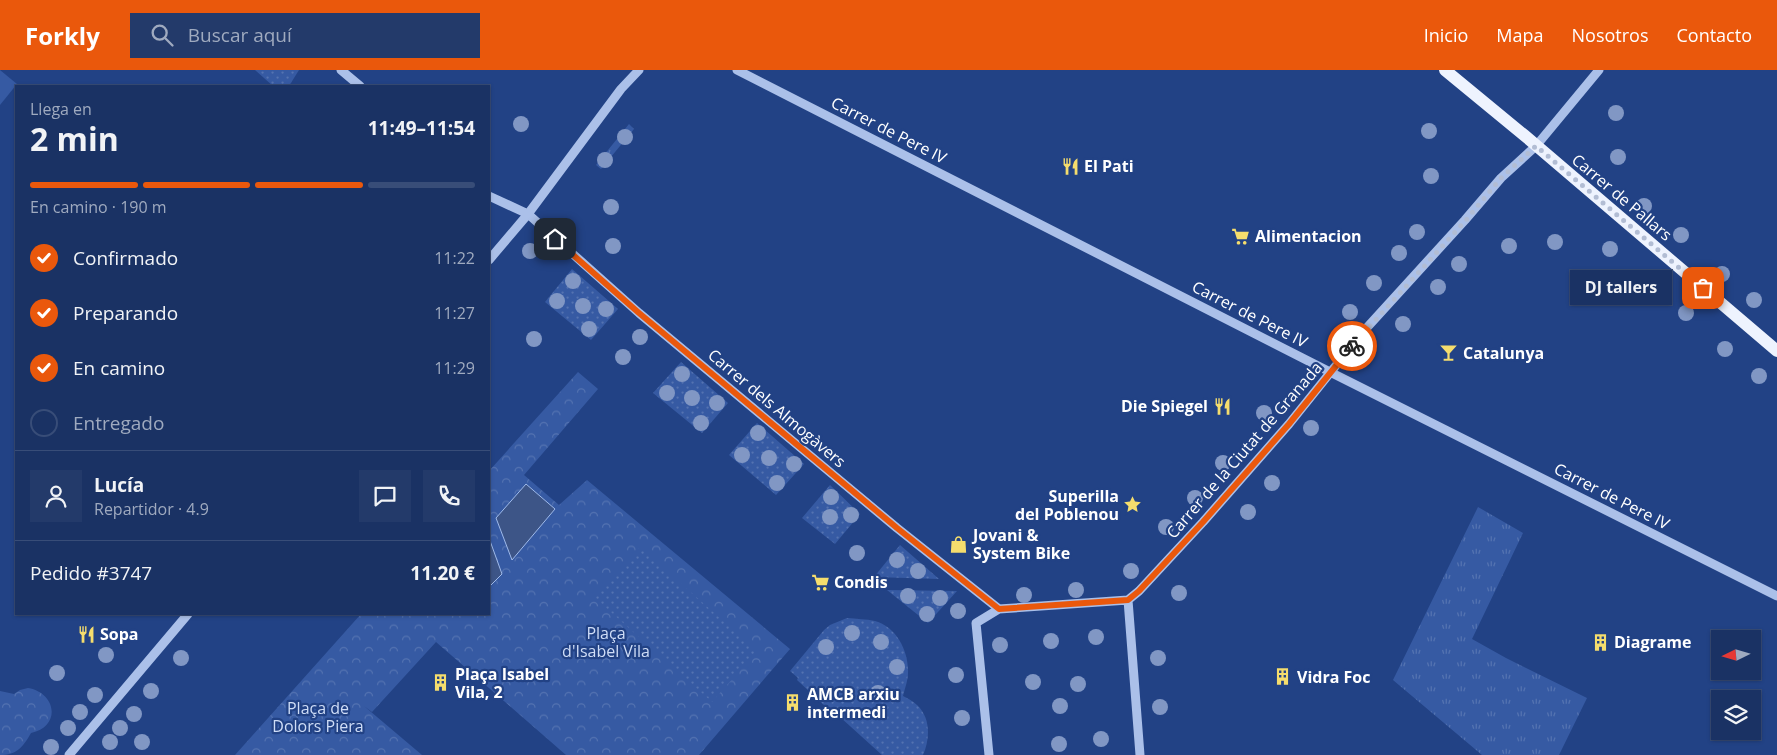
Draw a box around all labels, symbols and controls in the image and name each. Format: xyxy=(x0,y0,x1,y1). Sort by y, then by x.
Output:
search box xyxy=(130,13,480,58)
text: Forkly xyxy=(25,19,100,52)
icon: search xyxy=(148,21,176,49)
text: Buscar aquí xyxy=(188,22,292,48)
text: Inicio xyxy=(1424,23,1468,47)
text: Mapa xyxy=(1496,23,1544,47)
text: Nosotros xyxy=(1572,23,1649,47)
text: Contacto xyxy=(1677,23,1752,47)
street label: Carrer de Pere IV xyxy=(827,91,951,169)
text: Llega en xyxy=(30,98,92,120)
text: 11:49–11:54 xyxy=(368,115,475,141)
text: 2 min xyxy=(30,117,119,160)
street label: Carrer de Pallars xyxy=(1567,149,1677,245)
place label: El Pati xyxy=(1084,155,1134,177)
restaurant icon: El Pati xyxy=(1060,156,1080,176)
text: En camino · 190 m xyxy=(30,196,167,218)
pin xyxy=(534,218,576,260)
icon: home xyxy=(541,225,569,253)
place label: Alimentacion xyxy=(1255,225,1362,247)
supermarket icon: Alimentacion xyxy=(1231,226,1251,246)
icon: check xyxy=(30,244,58,272)
text: Confirmado xyxy=(73,245,178,271)
text: 11:22 xyxy=(434,247,475,269)
pin xyxy=(1682,267,1724,309)
callout: DJ tallers xyxy=(1570,270,1673,306)
icon: bag xyxy=(1689,274,1717,302)
street label: Carrer de Pere IV xyxy=(1188,275,1312,353)
text: DJ tallers xyxy=(1585,276,1657,298)
icon: check xyxy=(30,299,58,327)
text: Preparando xyxy=(73,300,178,326)
text: 11:27 xyxy=(434,302,475,324)
courier xyxy=(1327,321,1377,371)
icon: bike xyxy=(1338,332,1366,360)
place label: Catalunya xyxy=(1463,342,1544,364)
bar icon: Catalunya xyxy=(1439,343,1459,363)
street label: Carrer dels Almogàvers xyxy=(703,344,851,472)
icon: check xyxy=(30,354,58,382)
text: En camino xyxy=(73,355,165,381)
text: 11:29 xyxy=(434,357,475,379)
street label: Carrer de la Ciutat de Granada xyxy=(1161,357,1327,543)
place label: Die Spiegel xyxy=(1121,395,1208,417)
restaurant icon: Die Spiegel xyxy=(1212,396,1232,416)
text: Entregado xyxy=(73,410,164,436)
street label: Carrer de Pere IV xyxy=(1550,457,1674,535)
button: person xyxy=(30,470,82,522)
button: chat xyxy=(359,470,411,522)
button: phone xyxy=(423,470,475,522)
text: Lucía xyxy=(94,472,144,498)
place label: Superilla del Poblenou xyxy=(1015,485,1119,525)
place icon: Superilla del Poblenou xyxy=(1123,495,1143,515)
text: Repartidor · 4.9 xyxy=(94,498,209,520)
place label: Jovani & System Bike xyxy=(971,524,1070,564)
shop icon: Jovani & System Bike xyxy=(949,534,969,554)
text: Pedido #3747 xyxy=(30,560,152,586)
text: 11.20 € xyxy=(410,560,475,586)
place label: Condis xyxy=(834,571,888,593)
supermarket icon: Condis xyxy=(810,572,830,592)
park label: Plaça d'Isabel Vila xyxy=(562,622,650,662)
place label: Sopa xyxy=(100,623,139,645)
restaurant icon: Sopa xyxy=(76,624,96,644)
north arrow xyxy=(1711,630,1761,680)
map controls xyxy=(1711,630,1761,740)
place label: Diagrame xyxy=(1614,631,1692,653)
building icon: Diagrame xyxy=(1590,632,1610,652)
place label: Plaça Isabel Vila, 2 xyxy=(455,663,549,703)
place label: Vidra Foc xyxy=(1297,666,1370,688)
building icon: Vidra Foc xyxy=(1273,667,1293,687)
building icon: Plaça Isabel Vila, 2 xyxy=(431,673,451,693)
place label: AMCB arxiu intermedi xyxy=(807,683,900,723)
button: layers xyxy=(1711,690,1761,740)
building icon: AMCB arxiu intermedi xyxy=(783,693,803,713)
park label: Plaça de Dolors Piera xyxy=(272,697,364,737)

